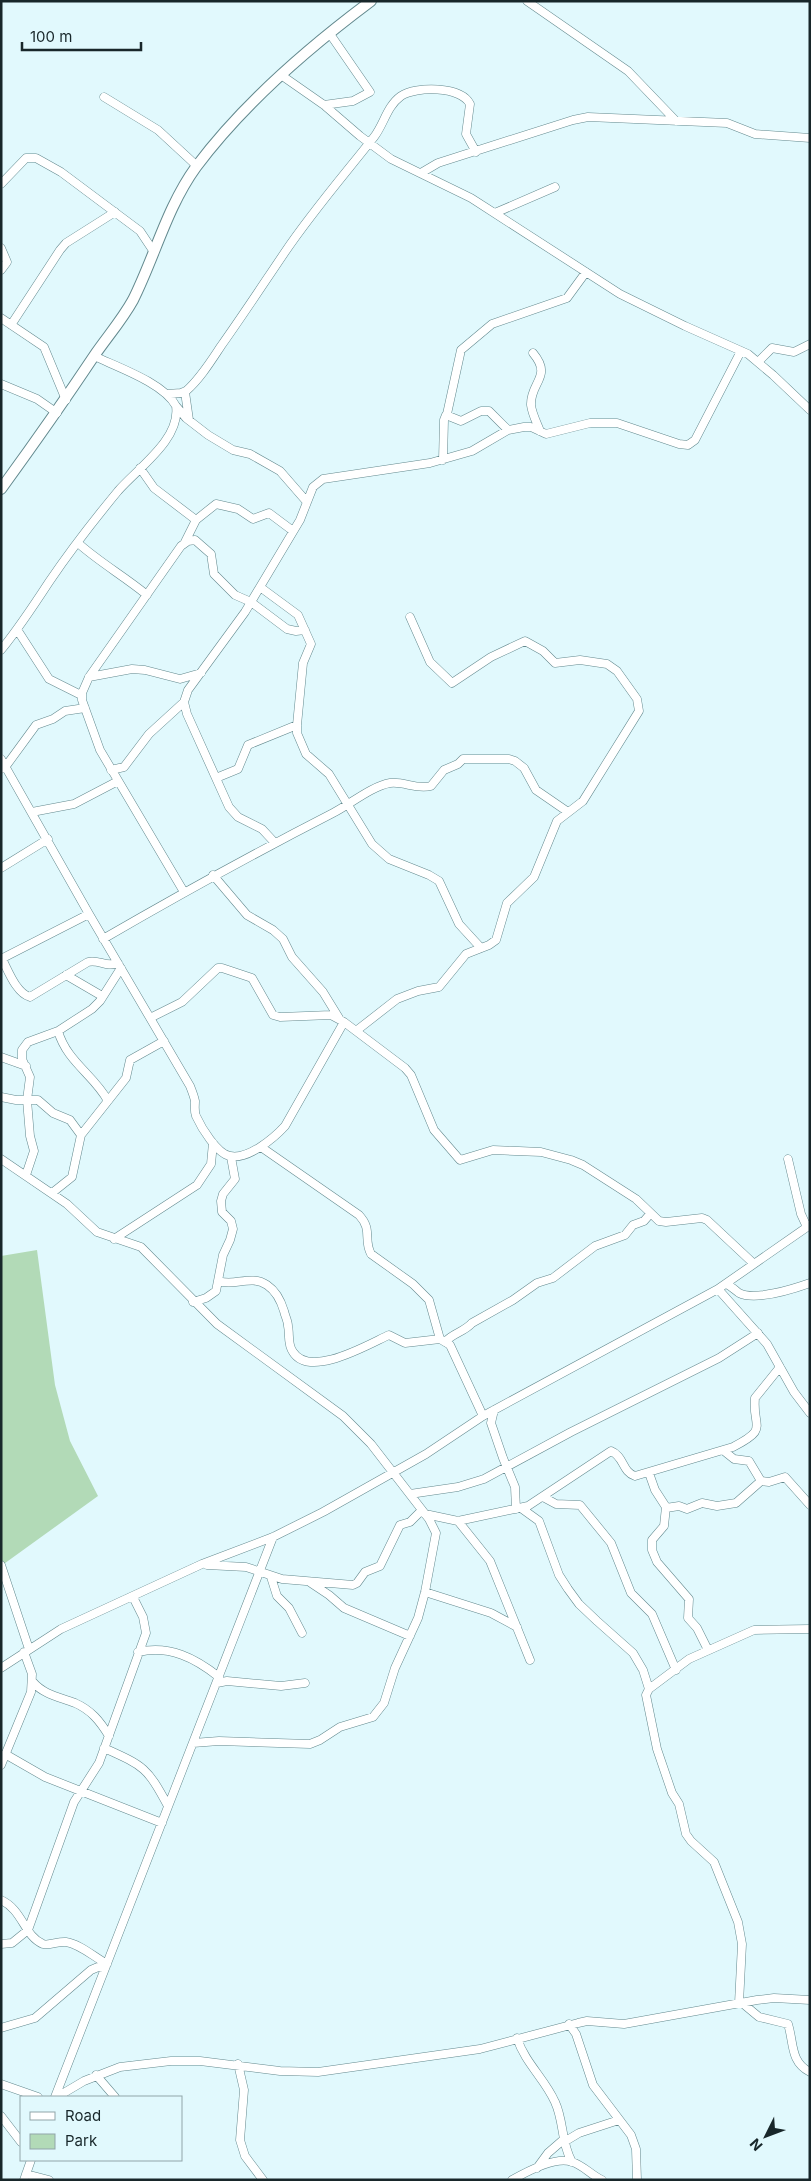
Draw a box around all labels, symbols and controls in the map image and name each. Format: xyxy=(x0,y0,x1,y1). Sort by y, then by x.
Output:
scale bar xyxy=(22,20,141,52)
text: 100 m xyxy=(30,27,72,46)
legend xyxy=(20,2096,182,2161)
text: Road xyxy=(65,2106,101,2125)
north arrow xyxy=(741,2111,791,2161)
text: Park xyxy=(65,2131,98,2150)
text: N xyxy=(746,2135,766,2155)

